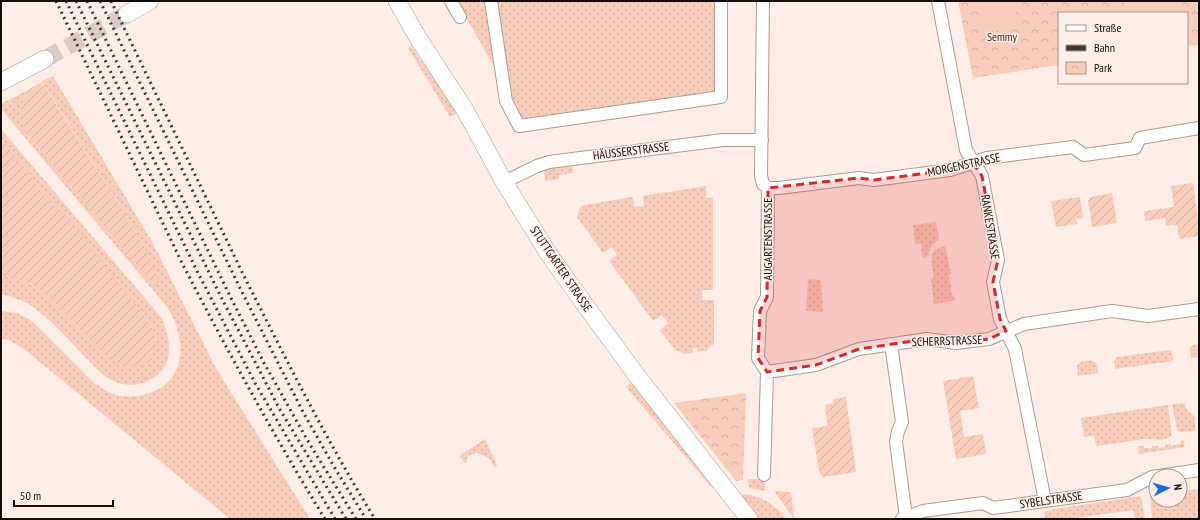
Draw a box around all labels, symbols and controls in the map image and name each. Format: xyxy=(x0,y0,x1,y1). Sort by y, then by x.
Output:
legend xyxy=(1058,12,1188,84)
text: Straße xyxy=(1094,20,1121,35)
park label: Semmy xyxy=(987,29,1018,44)
text: Bahn xyxy=(1094,40,1115,55)
text: Park xyxy=(1094,60,1112,75)
street label: HÄUSSERSTRASSE xyxy=(592,138,670,163)
street label: MORGENSTRASSE xyxy=(926,149,1002,180)
street label: RANKESTRASSE xyxy=(978,193,1003,261)
street label: AUGARTENSTRASSE xyxy=(760,198,775,280)
street label: STUTTGARTER STRASSE xyxy=(527,223,596,314)
street label: SCHERRSTRASSE xyxy=(911,332,983,349)
north arrow xyxy=(1148,468,1188,508)
scale bar xyxy=(14,482,113,508)
text: N xyxy=(1171,483,1185,491)
text: 50 m xyxy=(20,488,41,503)
street label: SYBELSTRASSE xyxy=(1018,488,1083,511)

